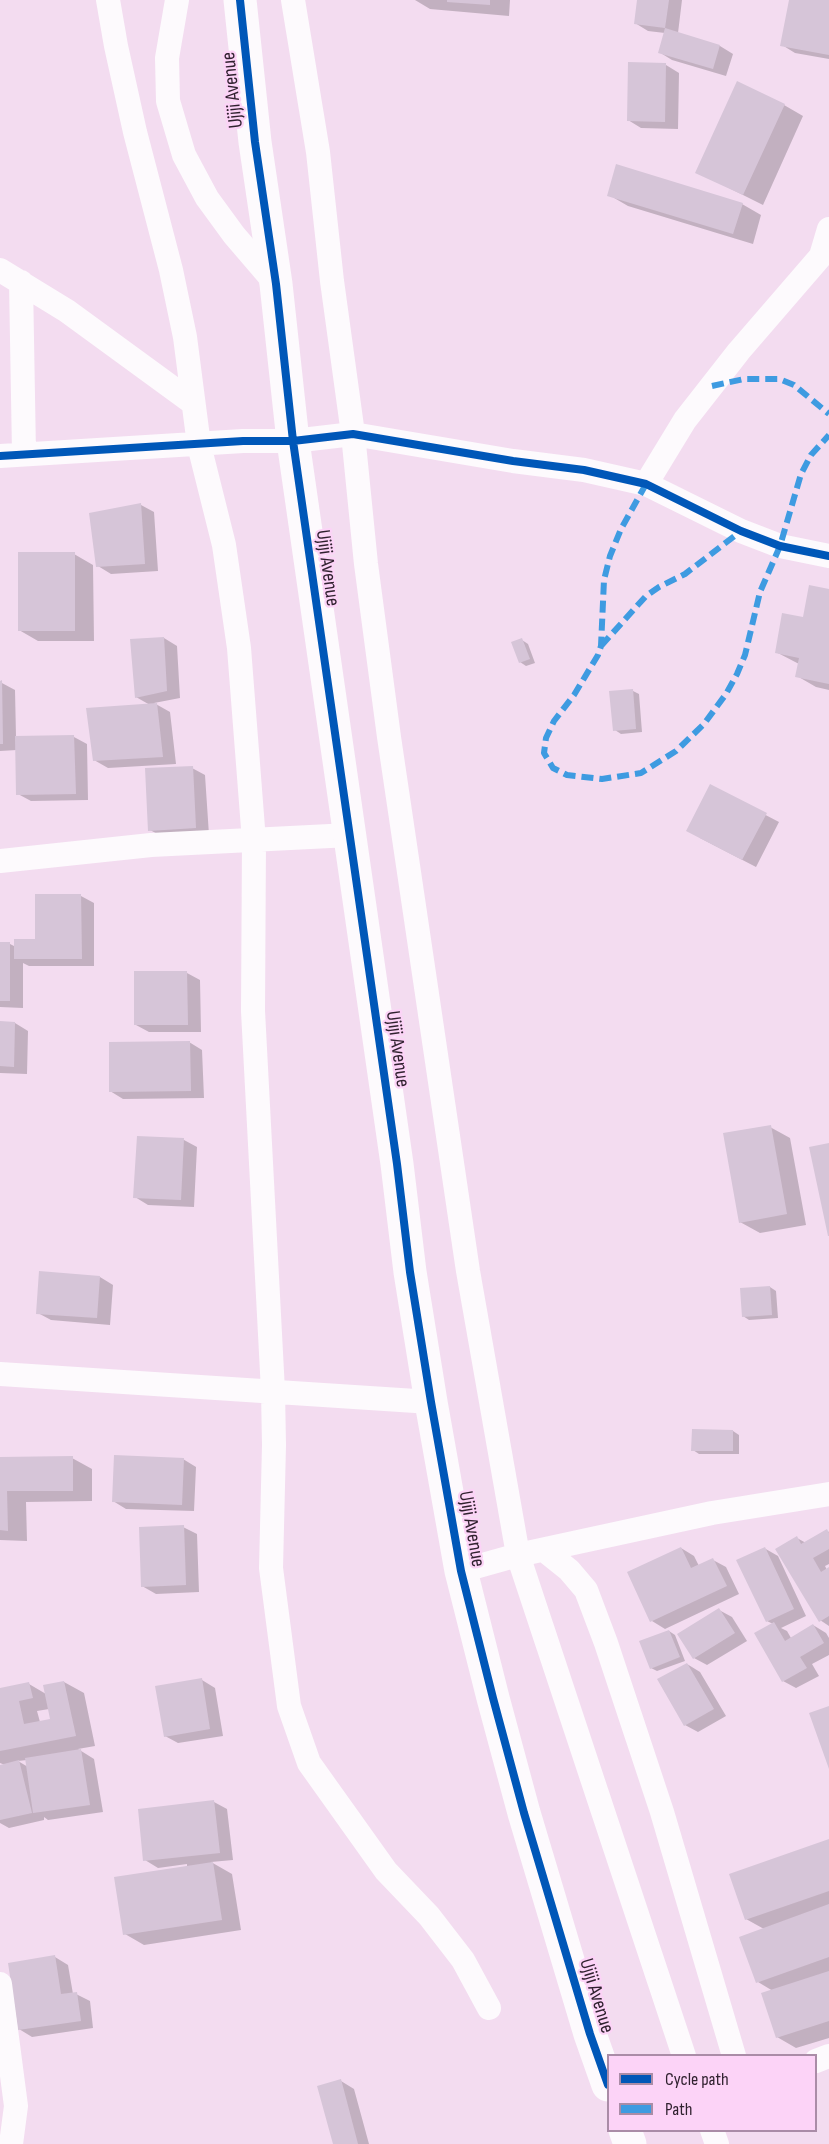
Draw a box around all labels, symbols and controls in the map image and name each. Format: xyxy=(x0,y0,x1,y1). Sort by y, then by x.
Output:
street label: Ujiji Avenue xyxy=(217,51,249,129)
street label: Ujiji Avenue xyxy=(310,528,344,608)
street label: Ujiji Avenue xyxy=(380,1009,414,1089)
street label: Ujiji Avenue xyxy=(453,1489,489,1569)
street label: Ujiji Avenue xyxy=(573,1956,619,2036)
legend xyxy=(607,2054,817,2132)
text: Cycle path xyxy=(665,2069,729,2090)
text: Path xyxy=(665,2099,693,2120)

